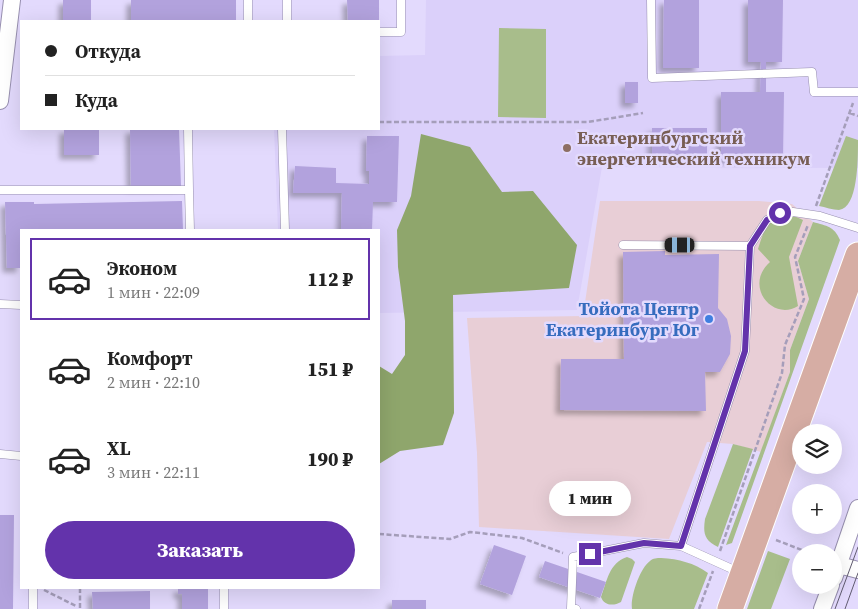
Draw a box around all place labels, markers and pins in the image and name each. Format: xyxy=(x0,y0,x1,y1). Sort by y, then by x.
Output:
place label: Екатеринбургский энергетический техникум xyxy=(577,125,810,171)
marker: Екатеринбургский энергетический техникум xyxy=(561,142,573,154)
place label: Тойота Центр Екатеринбург Юг xyxy=(546,296,699,342)
marker: Тойота Центр Екатеринбург Юг xyxy=(703,313,715,325)

